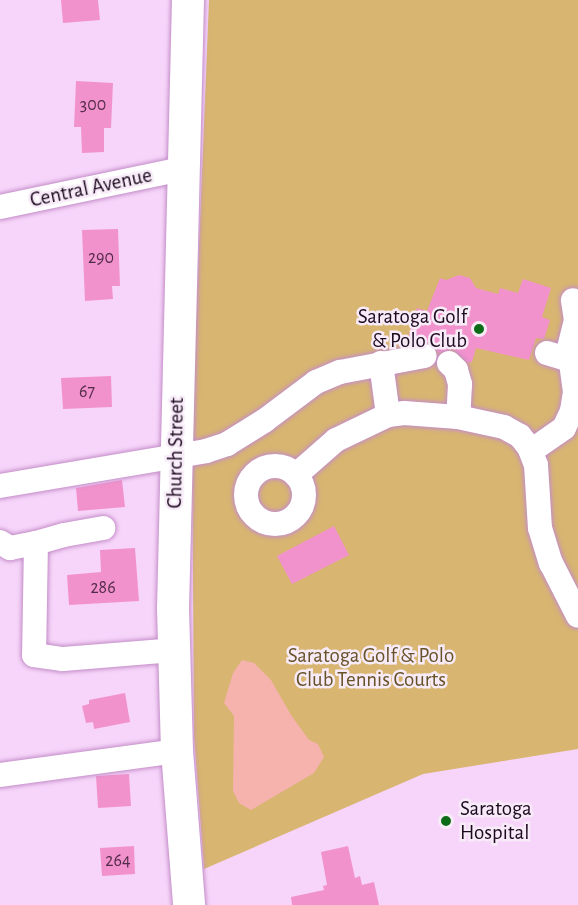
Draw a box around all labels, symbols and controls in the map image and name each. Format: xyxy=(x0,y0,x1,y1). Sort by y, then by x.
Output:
house number: 300 xyxy=(80,94,106,116)
street label: Central Avenue xyxy=(28,163,154,213)
house number: 290 xyxy=(88,247,114,269)
place label: Saratoga Golf & Polo Club xyxy=(358,304,467,354)
marker: Saratoga Golf & Polo Club xyxy=(472,322,486,336)
house number: 67 xyxy=(79,381,95,403)
street label: Church Street xyxy=(162,397,190,509)
house number: 286 xyxy=(90,577,116,599)
park label: Saratoga Golf & Polo Club Tennis Courts xyxy=(288,643,454,693)
place label: Saratoga Hospital xyxy=(460,796,532,846)
marker: Saratoga Hospital xyxy=(437,812,455,830)
house number: 264 xyxy=(105,850,131,872)

